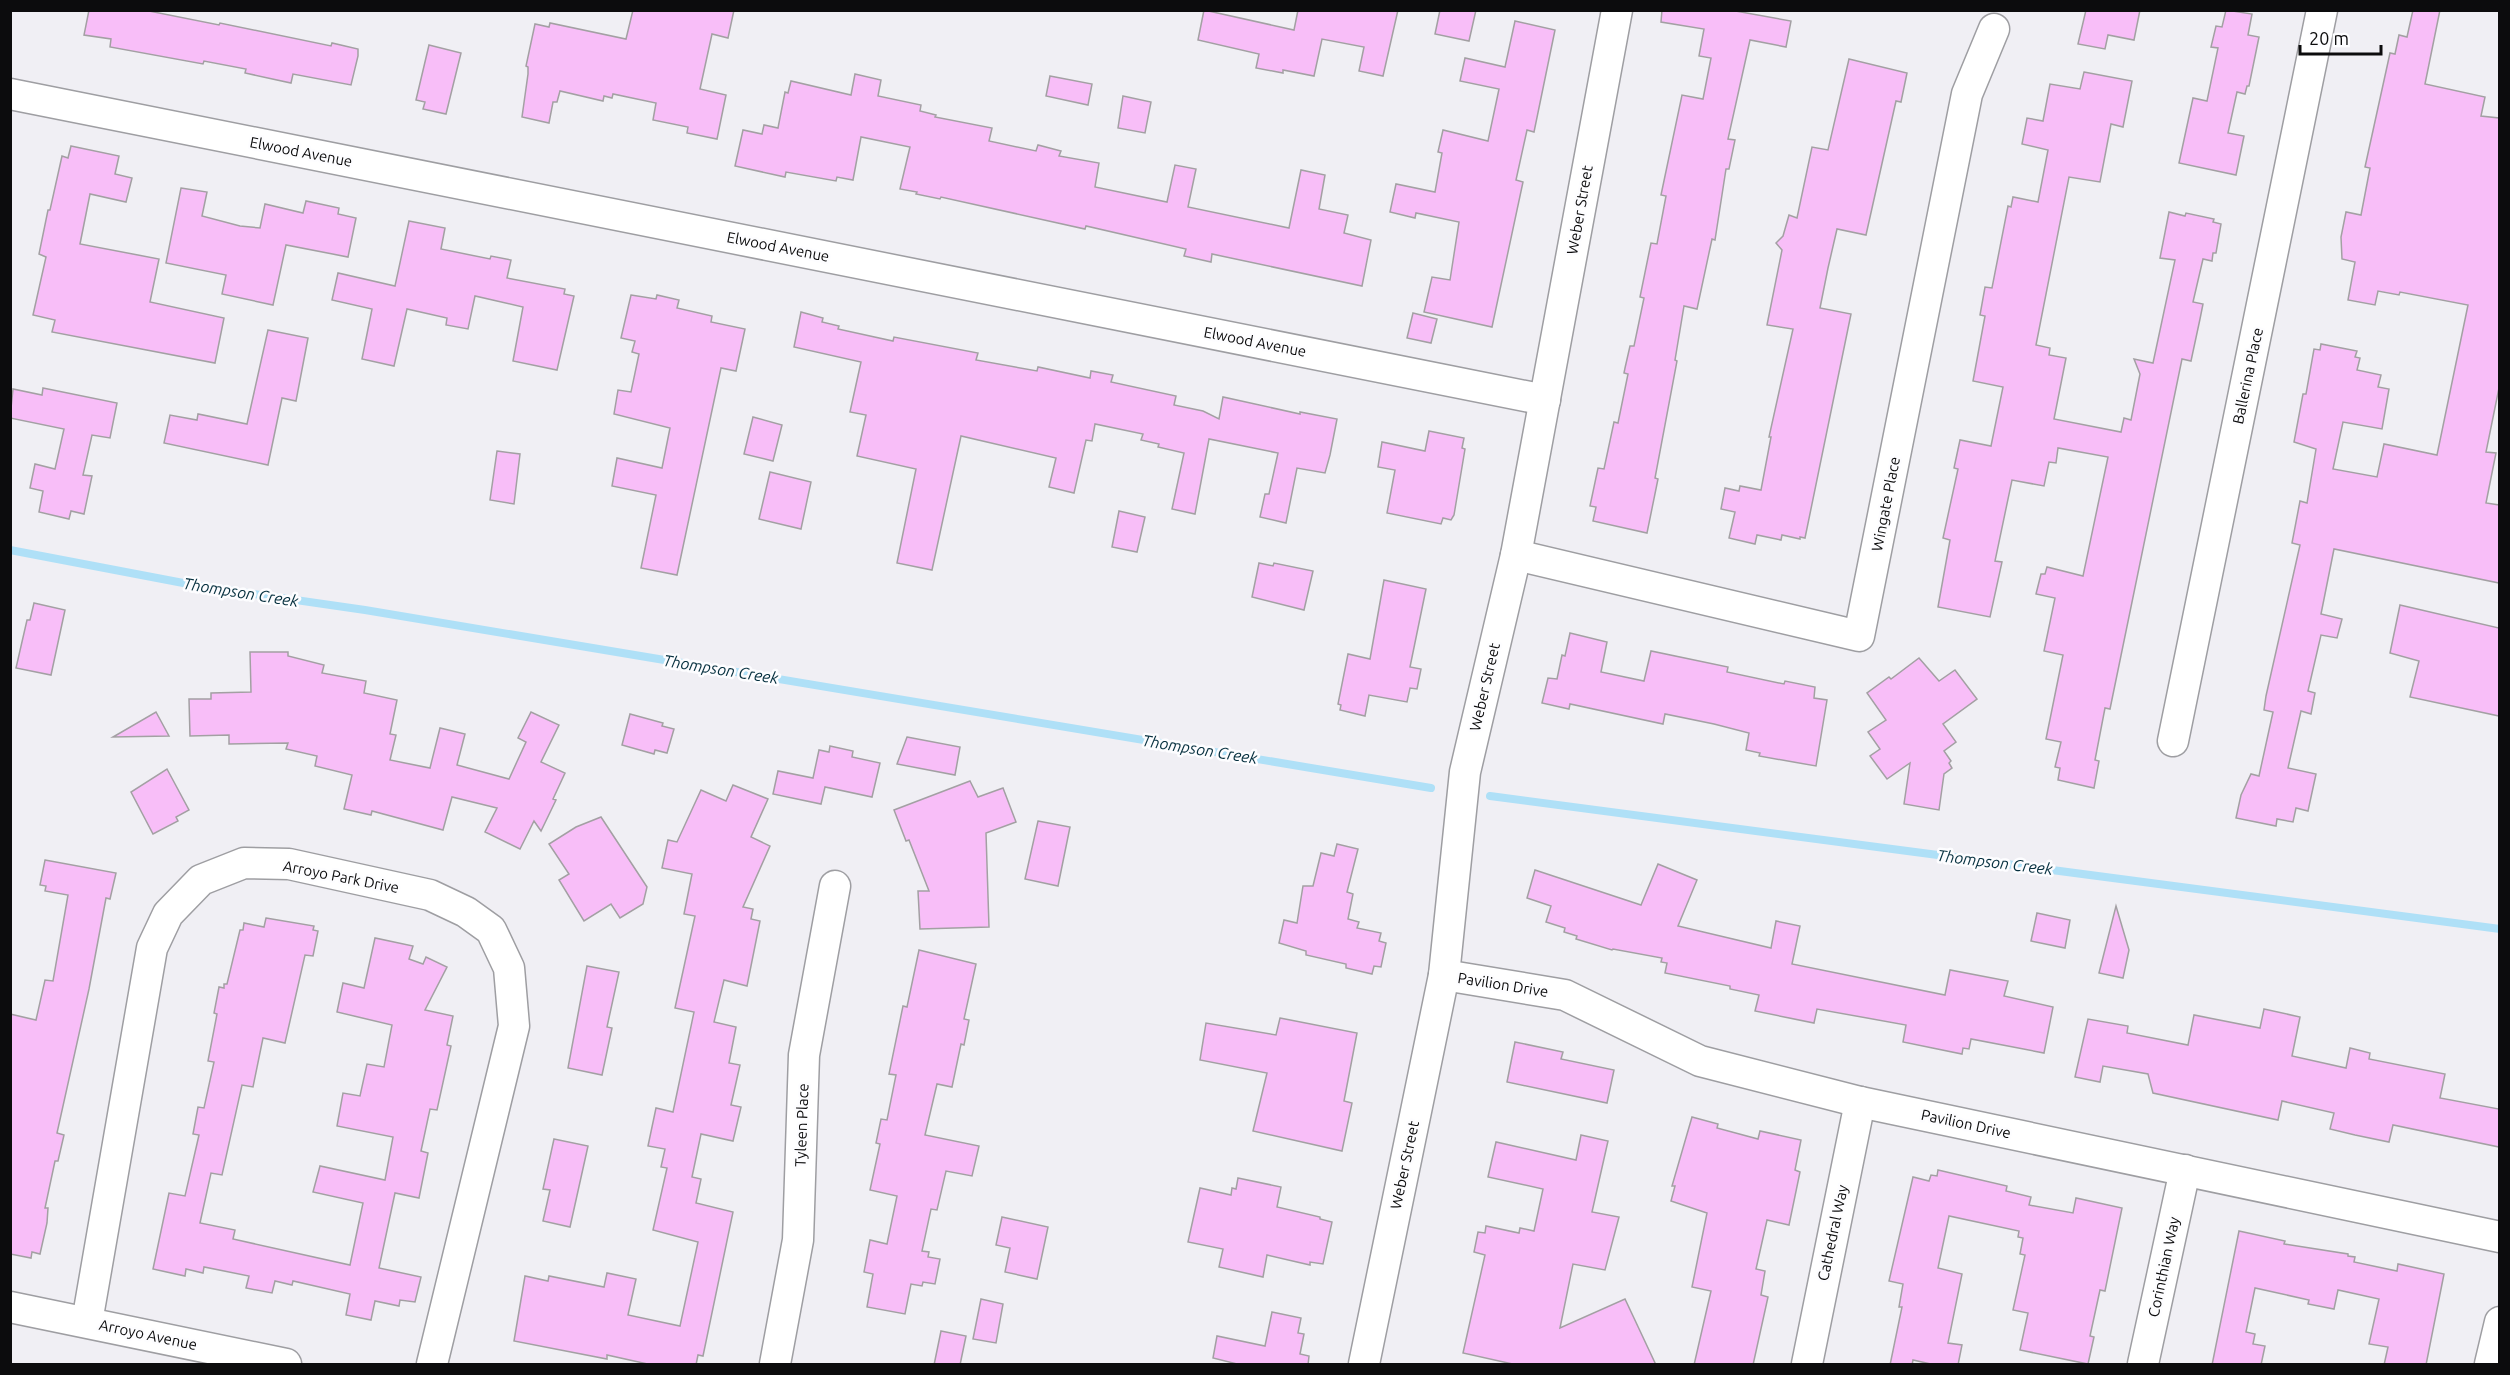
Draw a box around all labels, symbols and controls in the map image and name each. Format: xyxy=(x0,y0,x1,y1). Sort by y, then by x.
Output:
scale bar xyxy=(2300,18,2381,56)
text: 20 m xyxy=(2309,28,2349,48)
street label: Elwood Avenue xyxy=(248,133,354,170)
street label: Weber Street xyxy=(1563,164,1596,256)
street label: Elwood Avenue xyxy=(725,228,831,265)
street label: Elwood Avenue xyxy=(1202,323,1308,360)
street label: Ballerina Place xyxy=(2229,326,2266,426)
street label: Wingate Place xyxy=(1868,455,1903,553)
water label: Thompson Creek xyxy=(182,574,301,610)
street label: Weber Street xyxy=(1466,641,1503,733)
water label: Thompson Creek xyxy=(662,651,781,687)
water label: Thompson Creek xyxy=(1141,731,1260,767)
water label: Thompson Creek xyxy=(1936,846,2055,878)
street label: Arroyo Park Drive xyxy=(282,857,401,896)
street label: Pavilion Drive xyxy=(1457,969,1550,1000)
street label: Tyleen Place xyxy=(792,1083,811,1167)
street label: Pavilion Drive xyxy=(1920,1106,2013,1141)
street label: Weber Street xyxy=(1387,1119,1422,1211)
street label: Cathedral Way xyxy=(1814,1183,1851,1282)
street label: Corinthian Way xyxy=(2145,1215,2182,1319)
street label: Arroyo Avenue xyxy=(98,1316,199,1353)

